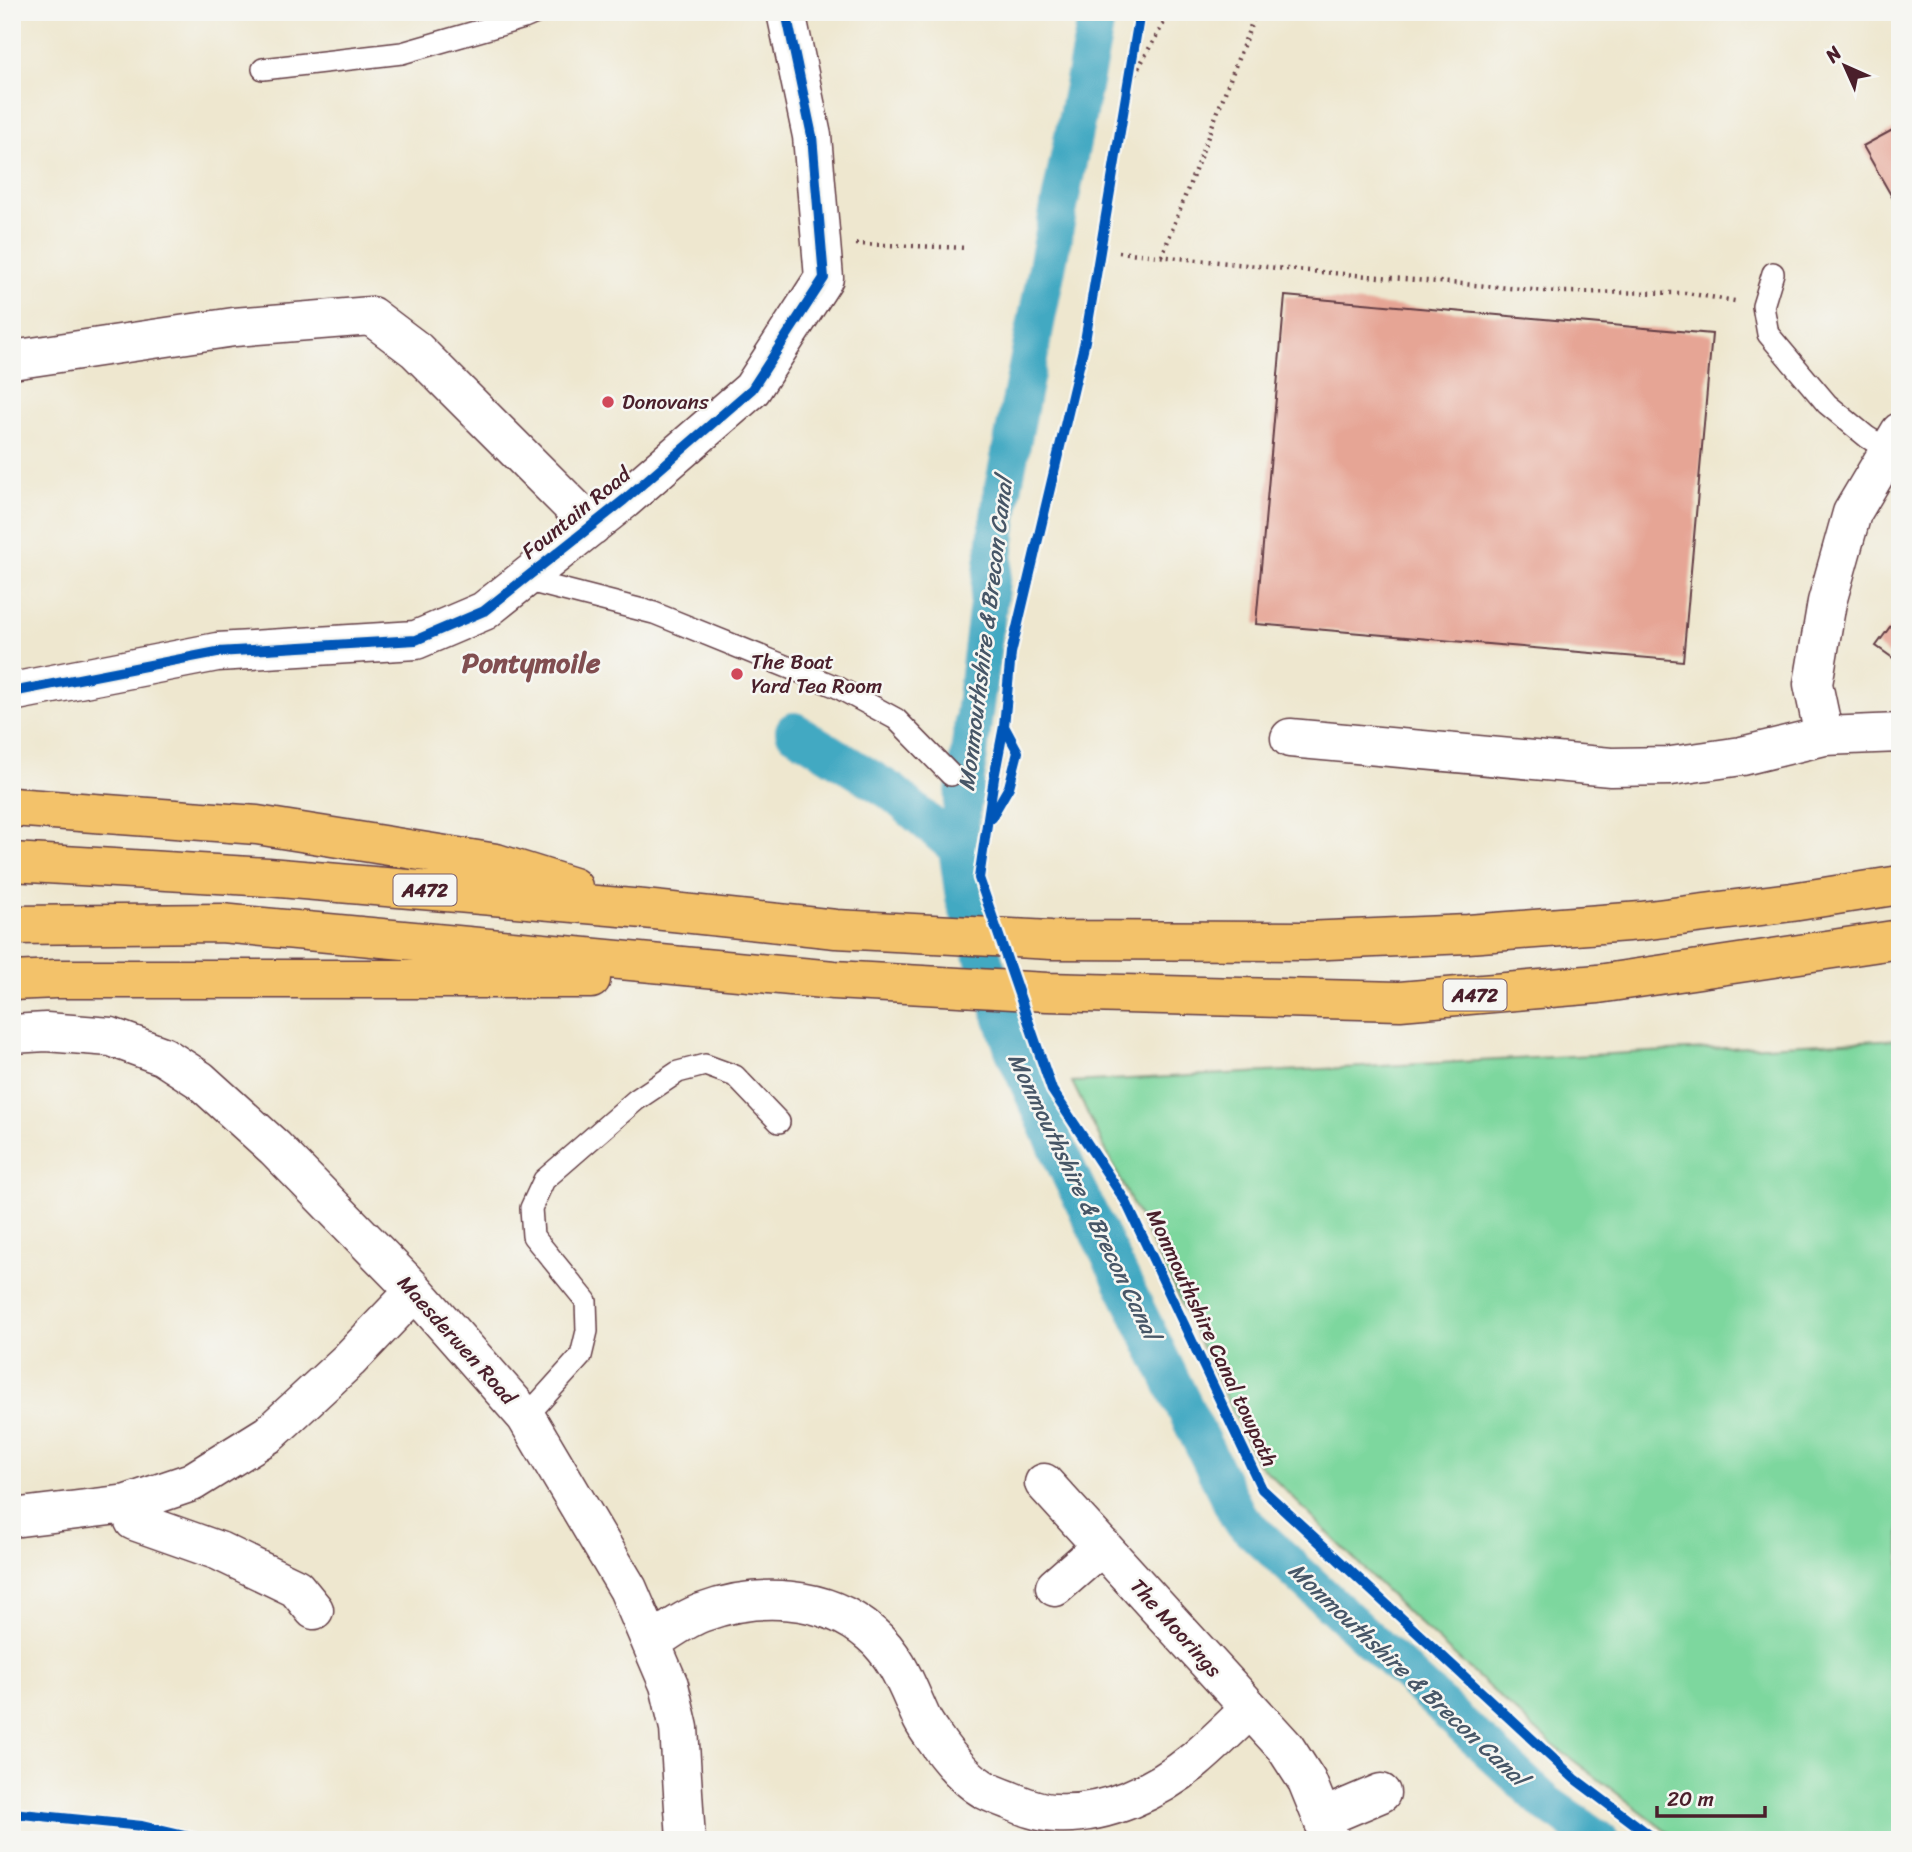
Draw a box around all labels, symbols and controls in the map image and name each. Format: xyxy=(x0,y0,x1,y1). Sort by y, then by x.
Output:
north arrow xyxy=(1811,32,1881,102)
text: N xyxy=(1816,37,1850,71)
place label: Donovans xyxy=(622,383,709,421)
marker: Donovans xyxy=(600,394,616,410)
street label: Fountain Road xyxy=(513,455,641,569)
water label: Monmouthshire & Brecon Canal xyxy=(946,470,1026,793)
district label: Pontymoile xyxy=(462,638,601,687)
place label: The Boat Yard Tea Room xyxy=(751,643,882,705)
marker: The Boat Yard Tea Room xyxy=(729,666,745,682)
road number: A472 xyxy=(394,874,457,906)
road number: A472 xyxy=(1444,979,1506,1010)
water label: Monmouthshire & Brecon Canal xyxy=(996,1045,1174,1352)
street label: Monmouthshire Canal towpath xyxy=(1135,1203,1289,1473)
street label: Maesderwen Road xyxy=(388,1266,528,1415)
water label: Monmouthshire & Brecon Canal xyxy=(1278,1552,1541,1801)
street label: The Moorings xyxy=(1120,1569,1232,1687)
scale bar xyxy=(1657,1775,1765,1819)
text: 20 m xyxy=(1667,1780,1714,1818)

